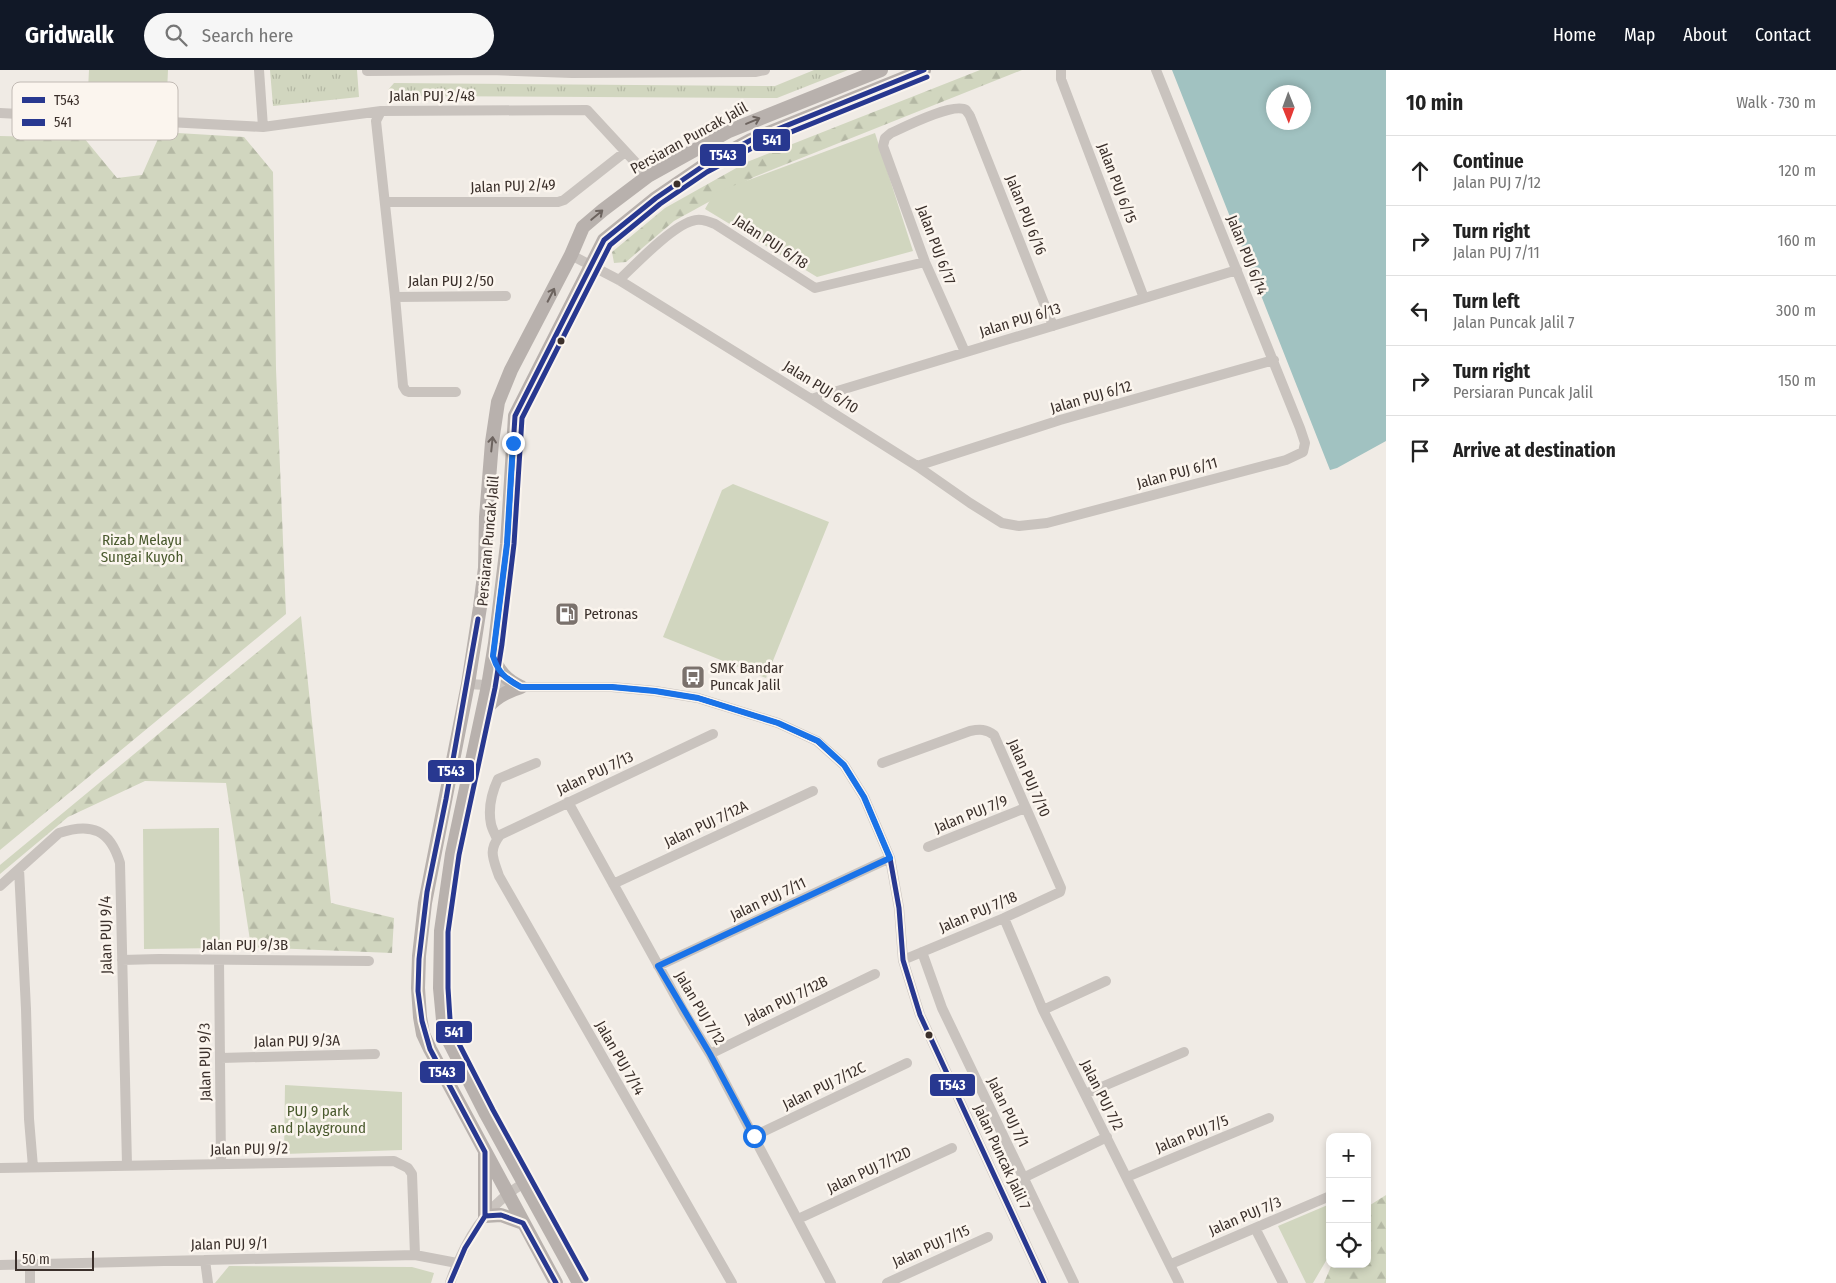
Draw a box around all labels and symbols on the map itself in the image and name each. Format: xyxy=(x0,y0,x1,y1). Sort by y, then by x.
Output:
legend xyxy=(12,82,178,140)
north arrow xyxy=(1266,85,1311,130)
street label: Jalan PUJ 2/48 xyxy=(389,87,475,105)
text: T543 xyxy=(54,92,80,109)
street label: Persiaran Puncak Jalil xyxy=(627,98,751,178)
text: 541 xyxy=(54,114,72,131)
one-way arrow xyxy=(745,116,760,125)
line badge: 541 xyxy=(752,128,791,152)
text: 541 xyxy=(762,132,782,149)
street label: Jalan PUJ 6/15 xyxy=(1094,140,1141,226)
line badge: T543 xyxy=(699,143,747,167)
text: T543 xyxy=(709,147,737,164)
street label: Jalan PUJ 6/16 xyxy=(1002,172,1050,258)
street label: Jalan PUJ 2/49 xyxy=(470,176,556,196)
unlabelled marker xyxy=(672,179,682,189)
street label: Jalan PUJ 6/17 xyxy=(913,203,959,287)
one-way arrow xyxy=(590,210,603,221)
street label: Jalan PUJ 6/18 xyxy=(731,211,811,273)
street label: Jalan PUJ 6/14 xyxy=(1223,212,1271,298)
street label: Jalan PUJ 2/50 xyxy=(408,272,494,290)
one-way arrow xyxy=(547,288,556,303)
street label: Jalan PUJ 6/13 xyxy=(977,299,1063,341)
unlabelled marker xyxy=(556,336,566,346)
street label: Jalan PUJ 6/10 xyxy=(780,357,862,417)
street label: Jalan PUJ 6/12 xyxy=(1048,377,1134,417)
route end xyxy=(502,432,525,455)
one-way arrow xyxy=(487,437,497,453)
street label: Jalan PUJ 6/11 xyxy=(1135,454,1219,492)
street label: Persiaran Puncak Jalil xyxy=(473,475,503,607)
park label: Rizab Melayu Sungai Kuyoh xyxy=(101,531,183,566)
fuel station icon: Petronas xyxy=(554,601,580,627)
place label: Petronas xyxy=(584,605,638,623)
place label: SMK Bandar Puncak Jalil xyxy=(710,659,784,694)
bus stop icon: SMK Bandar Puncak Jalil xyxy=(680,664,706,690)
street label: Jalan PUJ 7/10 xyxy=(1004,736,1054,820)
street label: Jalan PUJ 7/13 xyxy=(554,747,636,799)
line badge: T543 xyxy=(427,759,475,783)
text: T543 xyxy=(437,763,465,780)
street label: Jalan PUJ 7/9 xyxy=(932,791,1010,837)
street label: Jalan PUJ 7/12A xyxy=(661,797,751,851)
street label: Jalan PUJ 7/11 xyxy=(727,874,809,924)
street label: Jalan PUJ 7/18 xyxy=(936,887,1020,937)
street label: Jalan PUJ 9/4 xyxy=(96,896,116,974)
street label: Jalan PUJ 9/3B xyxy=(202,936,288,954)
street label: Jalan PUJ 7/12 xyxy=(671,968,729,1048)
street label: Jalan PUJ 7/12B xyxy=(741,972,831,1028)
street label: Jalan PUJ 7/14 xyxy=(591,1018,649,1098)
line badge: 541 xyxy=(435,1020,473,1044)
street label: Jalan PUJ 9/3 xyxy=(195,1023,215,1101)
text: 541 xyxy=(444,1024,464,1041)
unlabelled marker xyxy=(924,1030,934,1040)
street label: Jalan PUJ 9/3A xyxy=(254,1031,340,1051)
street label: Jalan PUJ 7/2 xyxy=(1077,1057,1128,1134)
street label: Jalan PUJ 7/12C xyxy=(780,1058,869,1114)
line badge: T543 xyxy=(419,1060,466,1084)
text: T543 xyxy=(428,1064,456,1081)
line badge: T543 xyxy=(929,1073,976,1097)
street label: Jalan PUJ 7/1 xyxy=(983,1074,1033,1150)
text: T543 xyxy=(938,1077,966,1094)
park label: PUJ 9 park and playground xyxy=(270,1102,366,1137)
street label: Jalan Puncak Jalil 7 xyxy=(970,1102,1034,1212)
street label: Jalan PUJ 7/5 xyxy=(1153,1111,1231,1157)
route start xyxy=(743,1125,766,1148)
street label: Jalan PUJ 9/2 xyxy=(210,1139,288,1159)
street label: Jalan PUJ 7/12D xyxy=(824,1143,914,1197)
street label: Jalan PUJ 7/3 xyxy=(1206,1193,1284,1239)
street label: Jalan PUJ 7/15 xyxy=(890,1221,972,1271)
street label: Jalan PUJ 9/1 xyxy=(190,1234,268,1254)
scale bar xyxy=(15,1248,94,1271)

